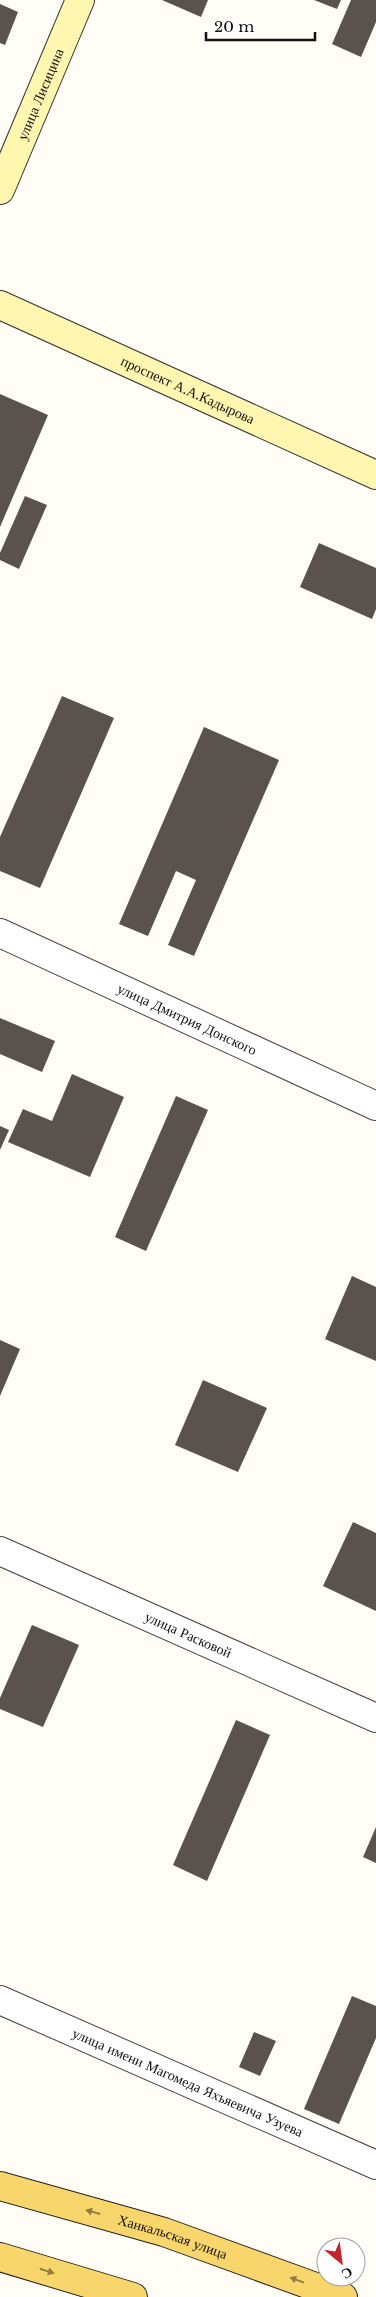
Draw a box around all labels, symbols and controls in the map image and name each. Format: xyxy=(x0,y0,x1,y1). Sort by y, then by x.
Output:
scale bar xyxy=(206,10,315,42)
text: 20 m xyxy=(214,17,254,36)
street label: улица Лисицина xyxy=(13,45,68,143)
street label: проспект А.А.Кадырова xyxy=(118,352,258,428)
street label: улица Дмитрия Донского xyxy=(115,979,260,1059)
street label: улица Расковой xyxy=(142,1608,235,1662)
street label: улица имени Магомеда Яхъяевича Узуева xyxy=(70,2024,307,2141)
one-way arrow xyxy=(86,2208,101,2216)
street label: Ханкальская улица xyxy=(116,2211,231,2264)
north arrow xyxy=(316,2237,366,2287)
text: С xyxy=(339,2263,356,2284)
one-way arrow xyxy=(39,2268,54,2276)
one-way arrow xyxy=(289,2276,304,2284)

